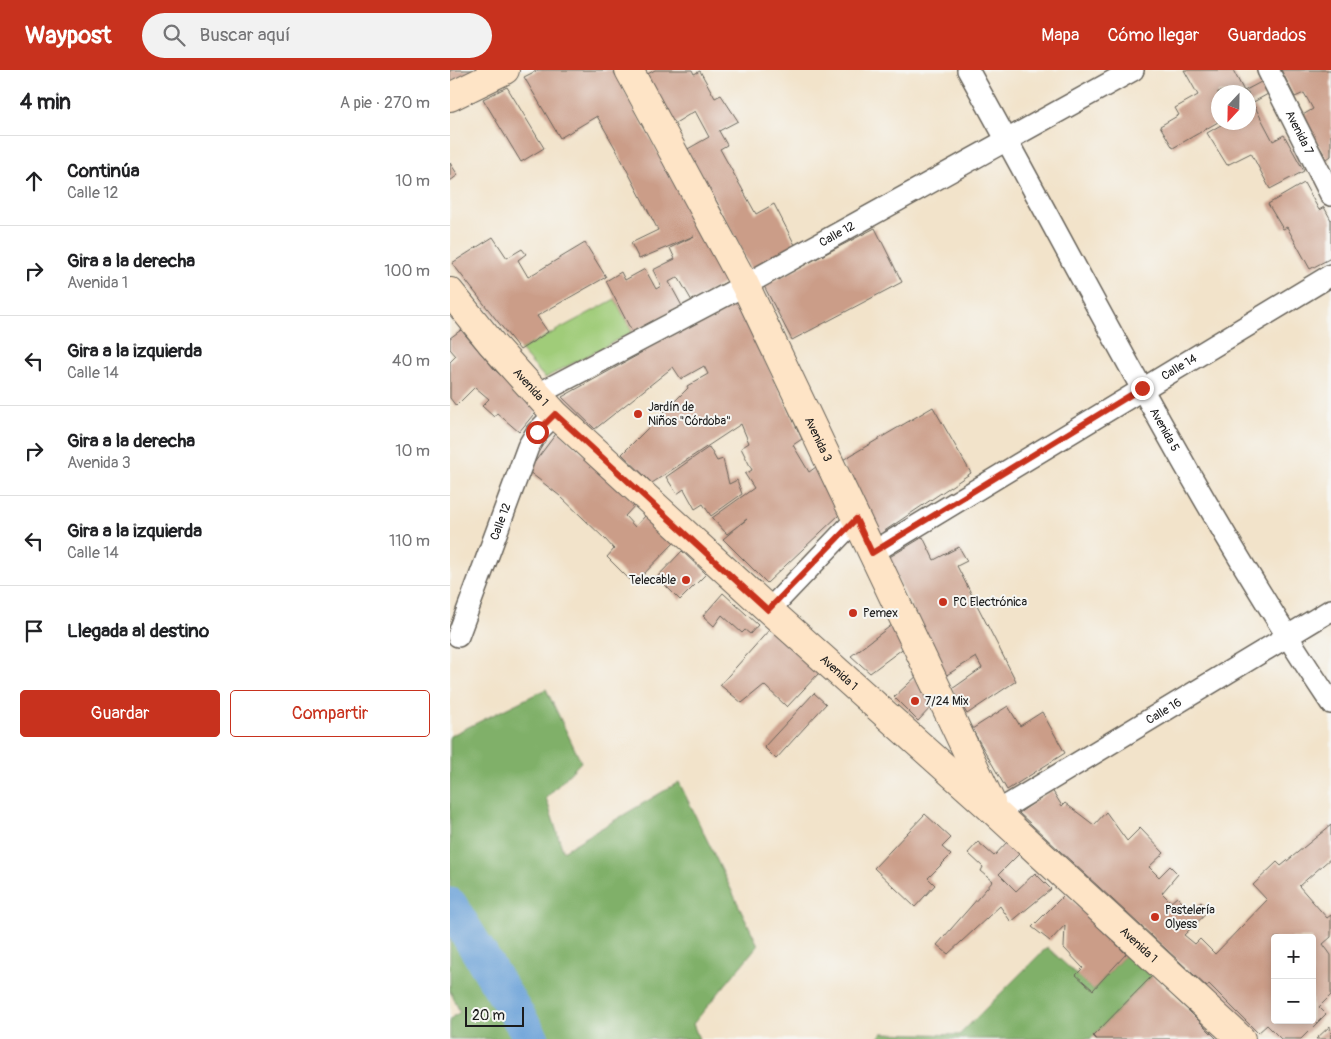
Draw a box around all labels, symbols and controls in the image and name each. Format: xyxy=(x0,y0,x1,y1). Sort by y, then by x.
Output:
search box xyxy=(142,13,492,58)
text: Waypost xyxy=(25,21,112,50)
icon: search xyxy=(160,21,188,49)
text: Buscar aquí xyxy=(200,23,290,47)
text: Mapa xyxy=(1041,24,1079,47)
text: Cómo llegar xyxy=(1107,24,1199,47)
text: Guardados xyxy=(1227,24,1306,47)
north arrow xyxy=(1211,85,1256,130)
text: 4 min xyxy=(20,89,71,116)
text: A pie · 270 m xyxy=(340,93,430,113)
street label: Avenida 7 xyxy=(1282,108,1317,158)
text: Continúa xyxy=(67,159,140,183)
icon: ahead xyxy=(20,167,48,195)
text: 10 m xyxy=(395,171,430,191)
text: Calle 12 xyxy=(67,183,119,203)
street label: Calle 12 xyxy=(816,218,858,250)
text: Gira a la derecha xyxy=(67,249,195,273)
icon: right xyxy=(20,257,48,285)
text: 100 m xyxy=(384,261,430,281)
text: Avenida 1 xyxy=(67,273,128,293)
text: Gira a la izquierda xyxy=(67,339,202,363)
icon: left xyxy=(20,347,48,375)
text: 40 m xyxy=(392,351,430,371)
street label: Calle 14 xyxy=(1159,351,1200,384)
text: Calle 14 xyxy=(67,363,119,383)
street label: Avenida 1 xyxy=(510,365,552,409)
route end xyxy=(1131,377,1154,400)
place label: Jardín de Niños "Córdoba" xyxy=(648,400,731,429)
street label: Avenida 5 xyxy=(1147,405,1183,454)
marker: Jardín de Niños "Córdoba" xyxy=(632,408,644,420)
street label: Avenida 3 xyxy=(801,414,836,464)
route start xyxy=(526,421,549,444)
text: Gira a la derecha xyxy=(67,429,195,453)
icon: right xyxy=(20,437,48,465)
text: 10 m xyxy=(395,441,430,461)
text: Avenida 3 xyxy=(67,453,131,473)
street label: Calle 12 xyxy=(487,501,514,542)
text: Gira a la izquierda xyxy=(67,519,202,543)
icon: left xyxy=(20,527,48,555)
text: 110 m xyxy=(389,531,430,551)
text: Calle 14 xyxy=(67,543,119,563)
place label: Telecable xyxy=(629,573,676,588)
marker: Telecable xyxy=(680,574,692,586)
place label: PC Electrónica xyxy=(953,595,1027,610)
marker: PC Electrónica xyxy=(937,596,949,608)
place label: Pemex xyxy=(863,606,898,621)
marker: Pemex xyxy=(847,607,859,619)
icon: arrive xyxy=(20,617,48,645)
text: Llegada al destino xyxy=(67,619,209,643)
street label: Avenida 1 xyxy=(817,652,861,693)
button: Guardar xyxy=(20,690,220,737)
button: Compartir xyxy=(230,690,430,737)
place label: 7/24 Mix xyxy=(925,694,969,709)
marker: 7/24 Mix xyxy=(909,695,921,707)
street label: Calle 16 xyxy=(1143,695,1184,728)
place label: Pastelería Olyess xyxy=(1165,903,1215,932)
marker: Pastelería Olyess xyxy=(1149,911,1161,923)
street label: Avenida 1 xyxy=(1117,924,1161,966)
map controls xyxy=(1271,934,1316,1024)
button: + xyxy=(1271,934,1316,979)
button: − xyxy=(1271,979,1316,1024)
scale bar xyxy=(465,1004,524,1027)
text: 20 m xyxy=(472,1007,505,1024)

